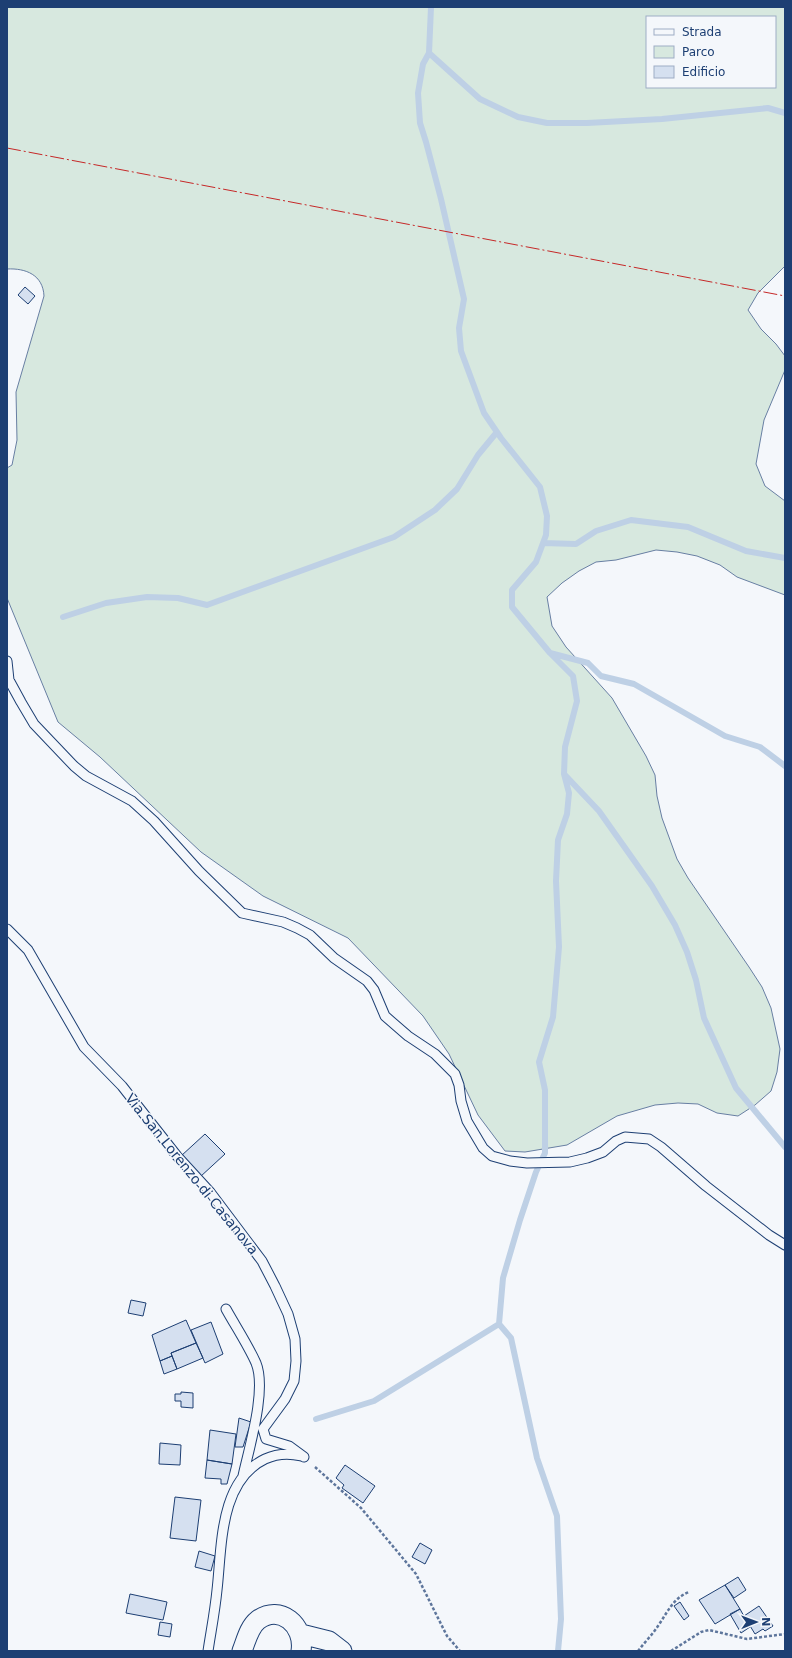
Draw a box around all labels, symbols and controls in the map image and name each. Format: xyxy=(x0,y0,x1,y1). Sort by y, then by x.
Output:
legend xyxy=(646,16,776,88)
text: Strada xyxy=(682,25,722,39)
text: Parco xyxy=(682,45,715,59)
text: Edificio xyxy=(682,65,725,79)
street label: Via San Lorenzo di Casanova xyxy=(122,1090,262,1258)
north arrow xyxy=(736,1602,776,1642)
text: N xyxy=(759,1617,772,1627)

